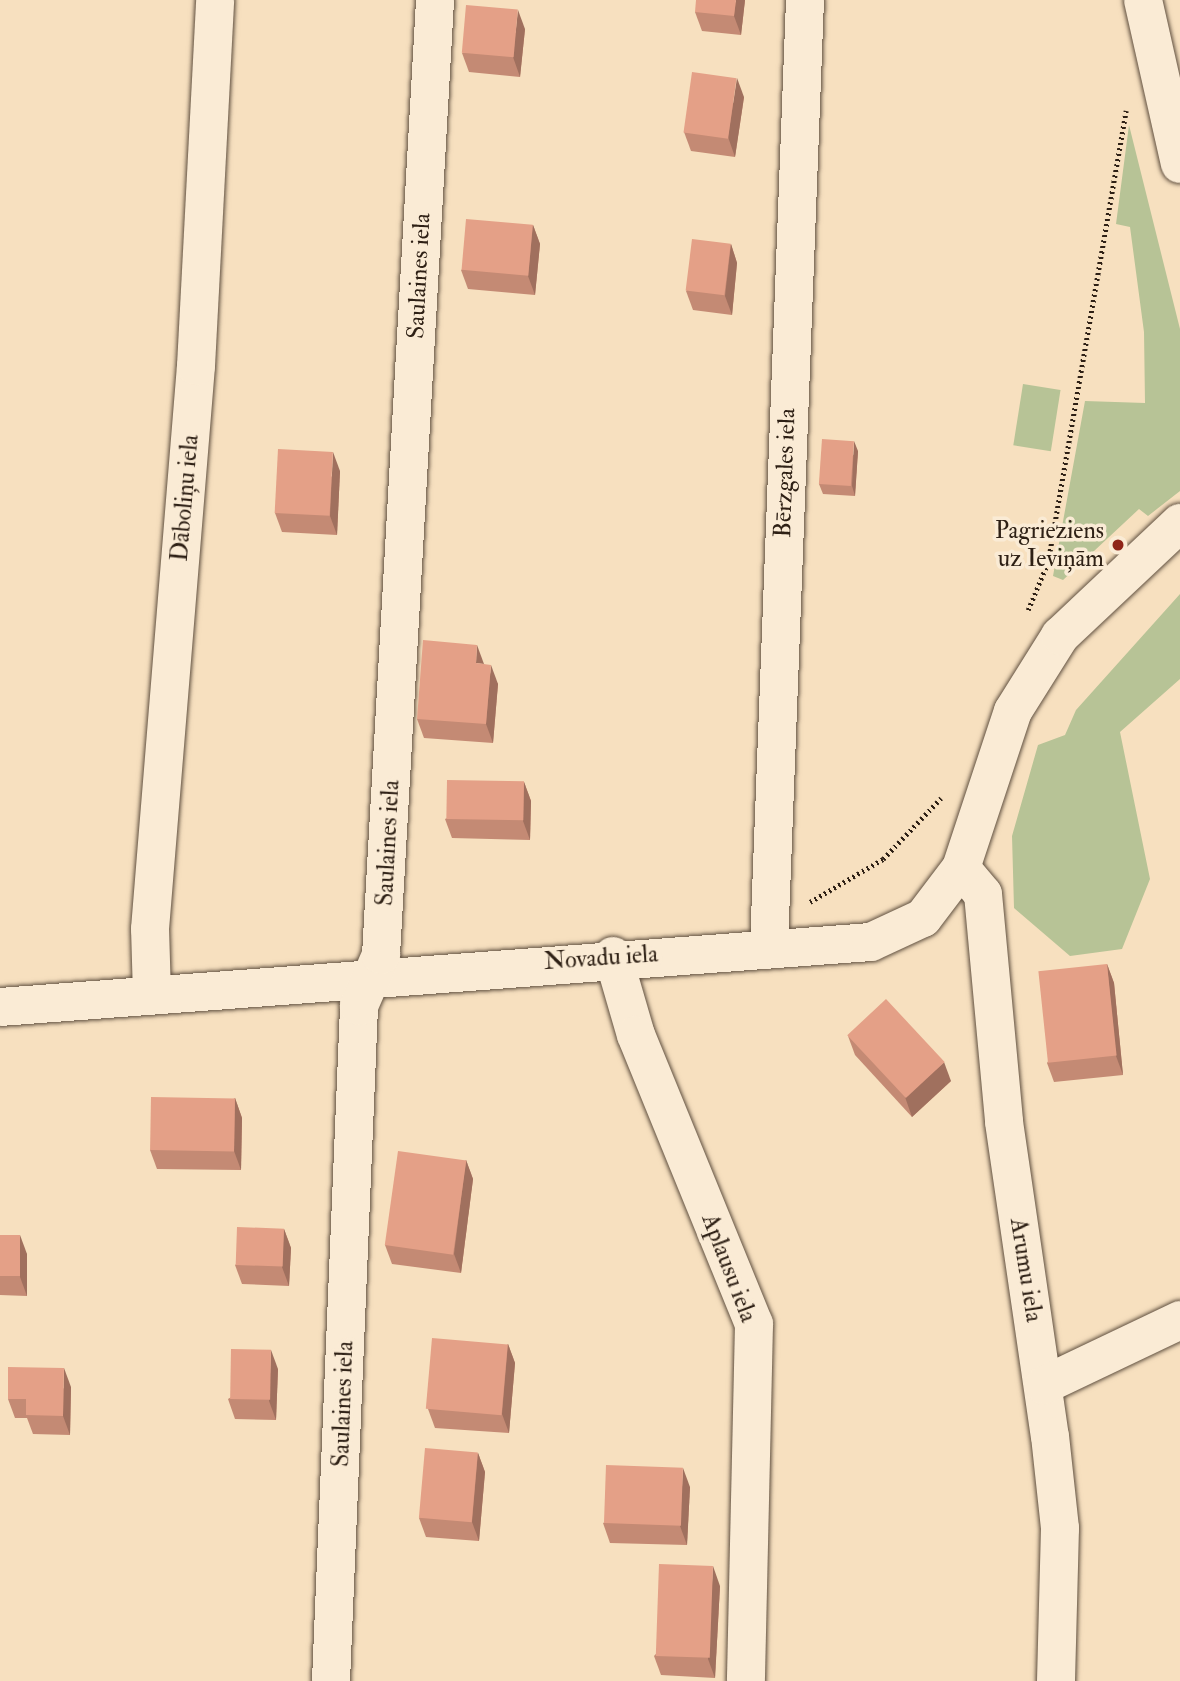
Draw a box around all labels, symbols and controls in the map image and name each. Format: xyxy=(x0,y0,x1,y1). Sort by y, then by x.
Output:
street label: Saulaines iela xyxy=(401,212,437,340)
street label: Bērzgales iela xyxy=(768,408,802,538)
street label: Dāboliņu iela xyxy=(165,433,205,563)
place label: Pagrieziens uz Ieviņām xyxy=(995,517,1104,573)
marker: Pagrieziens uz Ieviņām xyxy=(1110,537,1126,553)
street label: Saulaines iela xyxy=(370,779,406,907)
street label: Novadu iela xyxy=(543,940,659,976)
street label: Aplausu iela xyxy=(695,1210,763,1326)
street label: Arumu iela xyxy=(1004,1216,1048,1324)
street label: Saulaines iela xyxy=(326,1341,360,1467)

